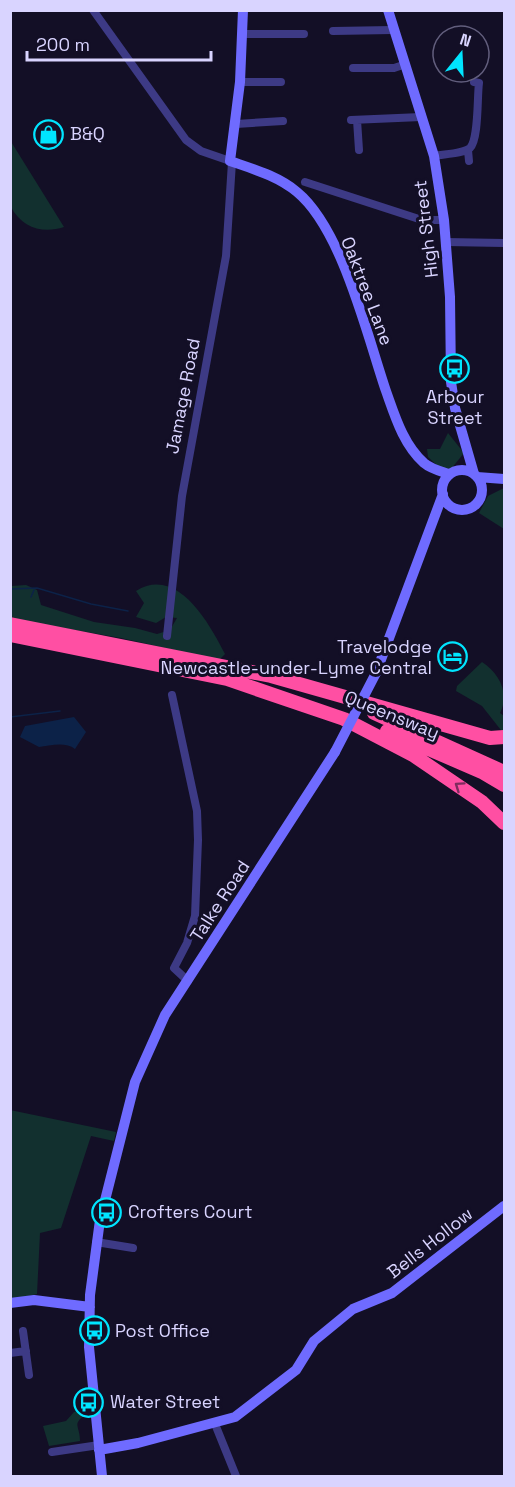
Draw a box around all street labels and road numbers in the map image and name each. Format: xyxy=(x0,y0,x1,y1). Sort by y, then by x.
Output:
street label: High Street xyxy=(408,179,443,279)
street label: Oaktree Lane xyxy=(336,233,399,348)
street label: Jamage Road xyxy=(160,336,205,456)
street label: Queensway xyxy=(341,685,443,744)
street label: Talke Road xyxy=(185,856,254,946)
street label: Bells Hollow xyxy=(382,1202,477,1283)

